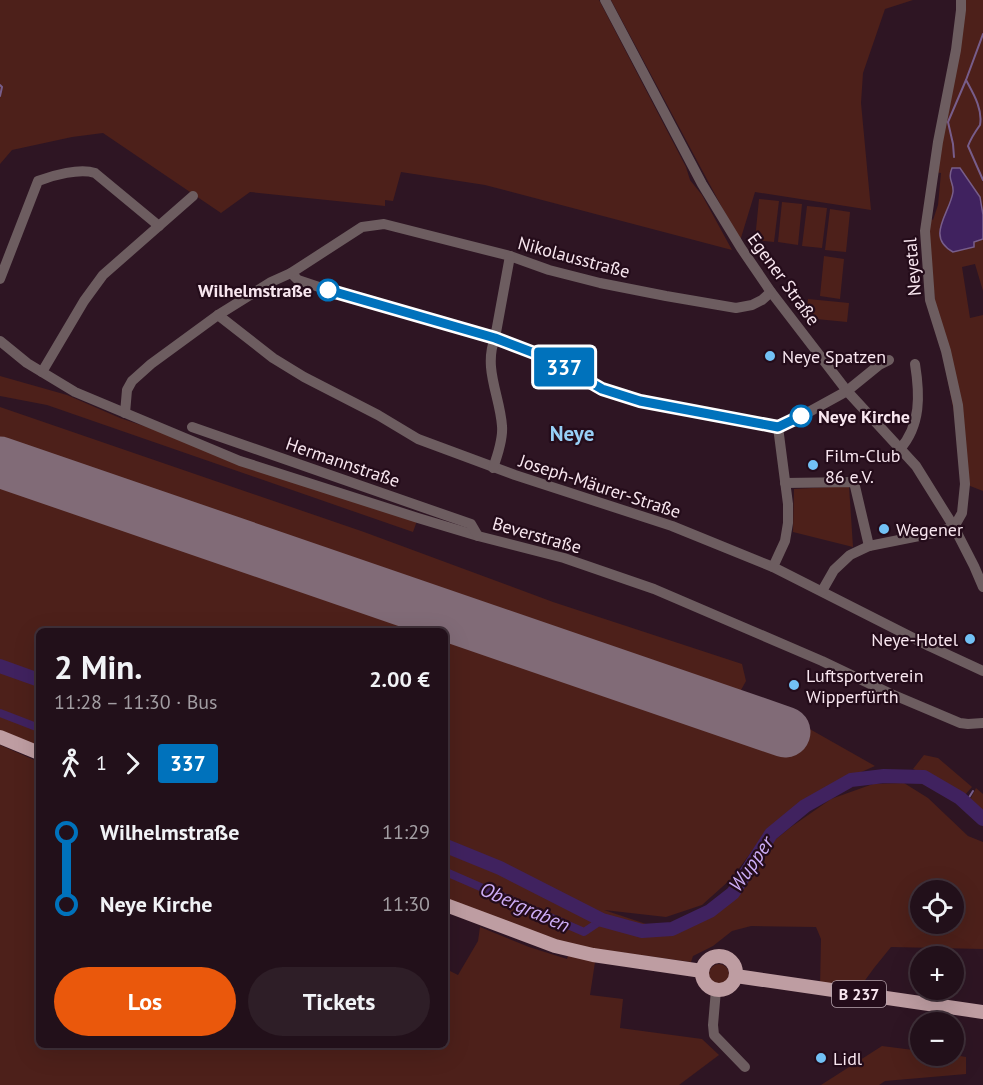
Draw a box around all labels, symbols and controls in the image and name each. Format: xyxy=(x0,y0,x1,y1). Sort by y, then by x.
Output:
street label: Egener Straße xyxy=(743,228,825,330)
street label: Nikolausstraße xyxy=(515,231,633,283)
street label: Neyetal xyxy=(898,236,926,297)
place label: Wilhelmstraße xyxy=(198,279,312,302)
marker: Wilhelmstraße xyxy=(317,279,339,301)
place label: Neye Spatzen xyxy=(782,345,886,368)
line badge: 337 xyxy=(530,348,598,386)
marker: Neye Spatzen xyxy=(763,349,777,363)
text: 337 xyxy=(546,354,582,381)
marker: Neye Kirche xyxy=(790,405,812,427)
place label: Neye Kirche xyxy=(818,405,910,428)
district label: Neye xyxy=(550,420,594,447)
street label: Hermannstraße xyxy=(283,432,403,492)
place label: Film-Club 86 e.V. xyxy=(825,444,900,488)
street label: Joseph-Mäurer-Straße xyxy=(515,449,684,523)
marker: Film-Club 86 e.V. xyxy=(806,458,820,472)
street label: Beverstraße xyxy=(490,511,584,559)
place label: Wegener xyxy=(896,518,963,541)
marker: Wegener xyxy=(877,522,891,536)
place label: Neye-Hotel xyxy=(871,628,959,651)
marker: Neye-Hotel xyxy=(963,632,977,646)
text: 2 Min. xyxy=(54,645,142,688)
place label: Luftsportverein Wipperfürth xyxy=(806,664,924,708)
text: 2.00 € xyxy=(369,665,430,693)
marker: Luftsportverein Wipperfürth xyxy=(787,678,801,692)
text: 11:28 – 11:30 · Bus xyxy=(54,689,218,715)
icon: walk xyxy=(54,747,87,780)
icon: forward xyxy=(116,747,149,780)
text: 1 xyxy=(96,750,107,776)
text: 337 xyxy=(170,750,206,777)
text: Wilhelmstraße xyxy=(100,818,239,846)
text: 11:29 xyxy=(382,819,430,845)
water label: Wupper xyxy=(723,830,780,897)
water label: Obergraben xyxy=(476,876,574,938)
map controls xyxy=(910,880,964,1066)
button: locate xyxy=(910,880,964,934)
text: Neye Kirche xyxy=(100,890,212,918)
text: 11:30 xyxy=(382,891,430,917)
button: + xyxy=(910,946,964,1000)
button: Los xyxy=(54,967,236,1036)
button: Tickets xyxy=(248,967,430,1036)
road number: B 237 xyxy=(832,981,886,1007)
button: − xyxy=(910,1012,964,1066)
place label: Lidl xyxy=(833,1047,863,1070)
marker: Lidl xyxy=(814,1051,828,1065)

